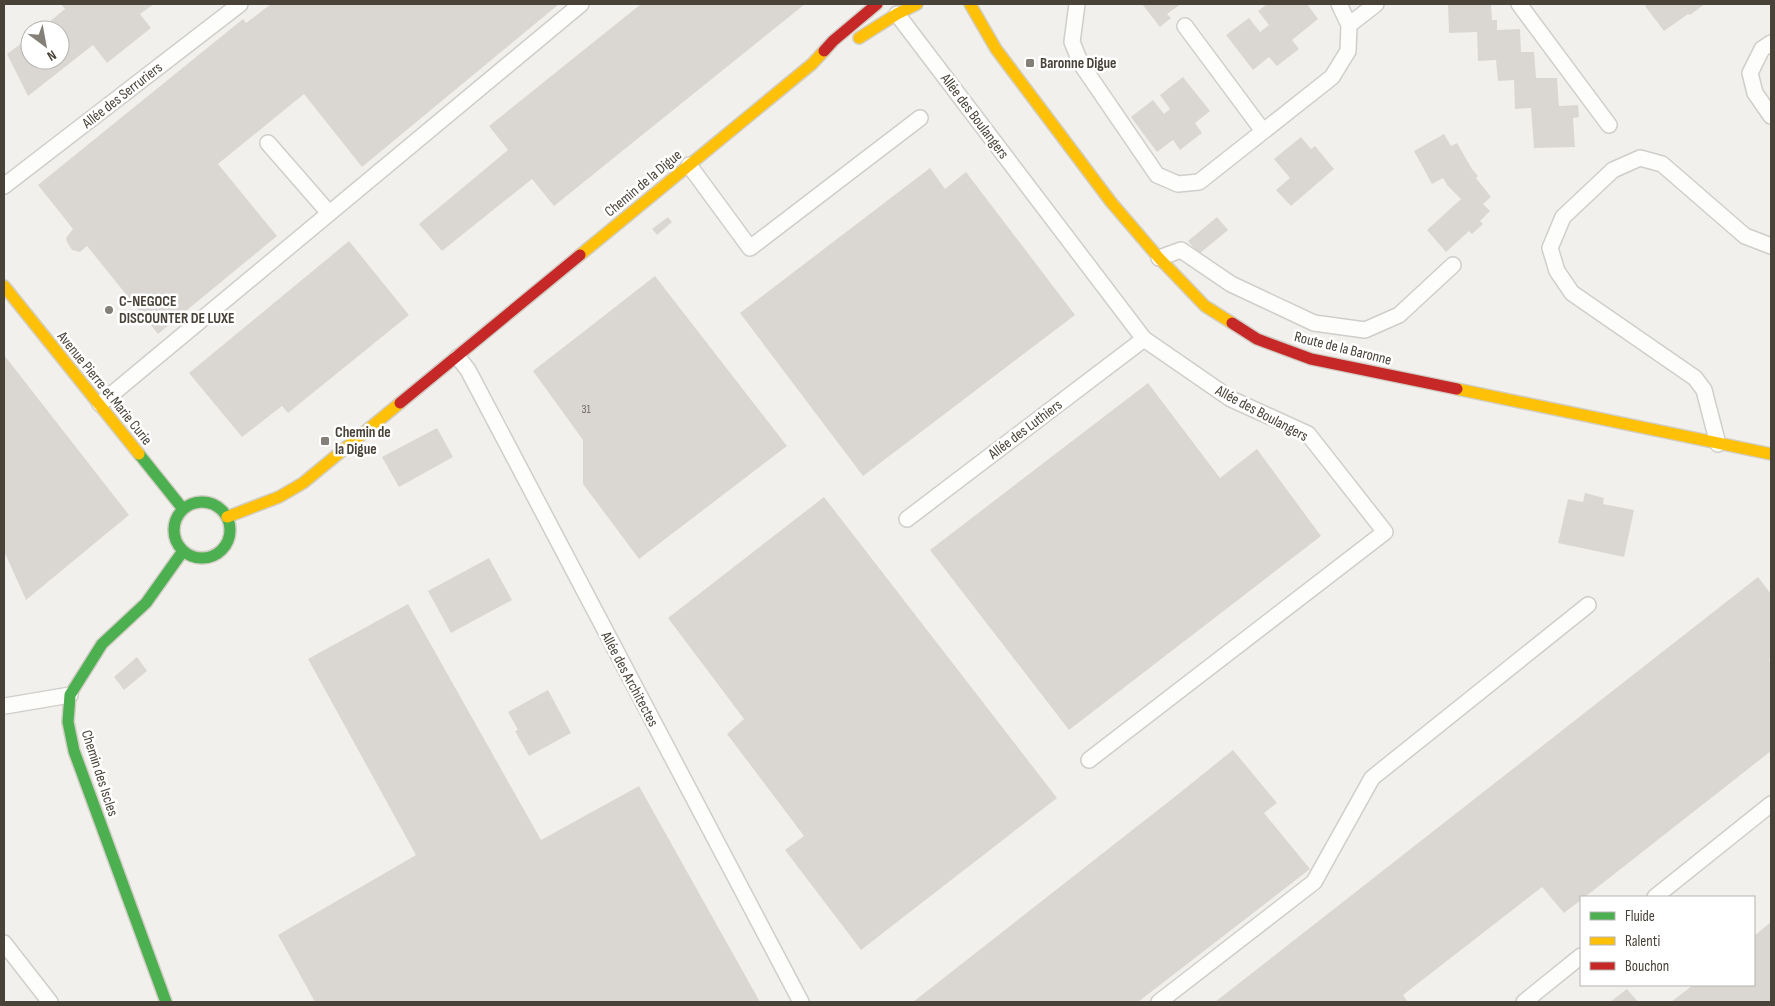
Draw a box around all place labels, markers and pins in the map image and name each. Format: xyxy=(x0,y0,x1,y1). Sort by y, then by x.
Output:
place label: Baronne Digue xyxy=(1040,54,1117,73)
marker: Baronne Digue xyxy=(1024,57,1036,69)
place label: C-NEGOCE DISCOUNTER DE LUXE xyxy=(119,292,234,328)
marker: C-NEGOCE DISCOUNTER DE LUXE xyxy=(103,304,115,316)
place label: Chemin de la Digue xyxy=(335,423,391,459)
marker: Chemin de la Digue xyxy=(319,435,331,447)

